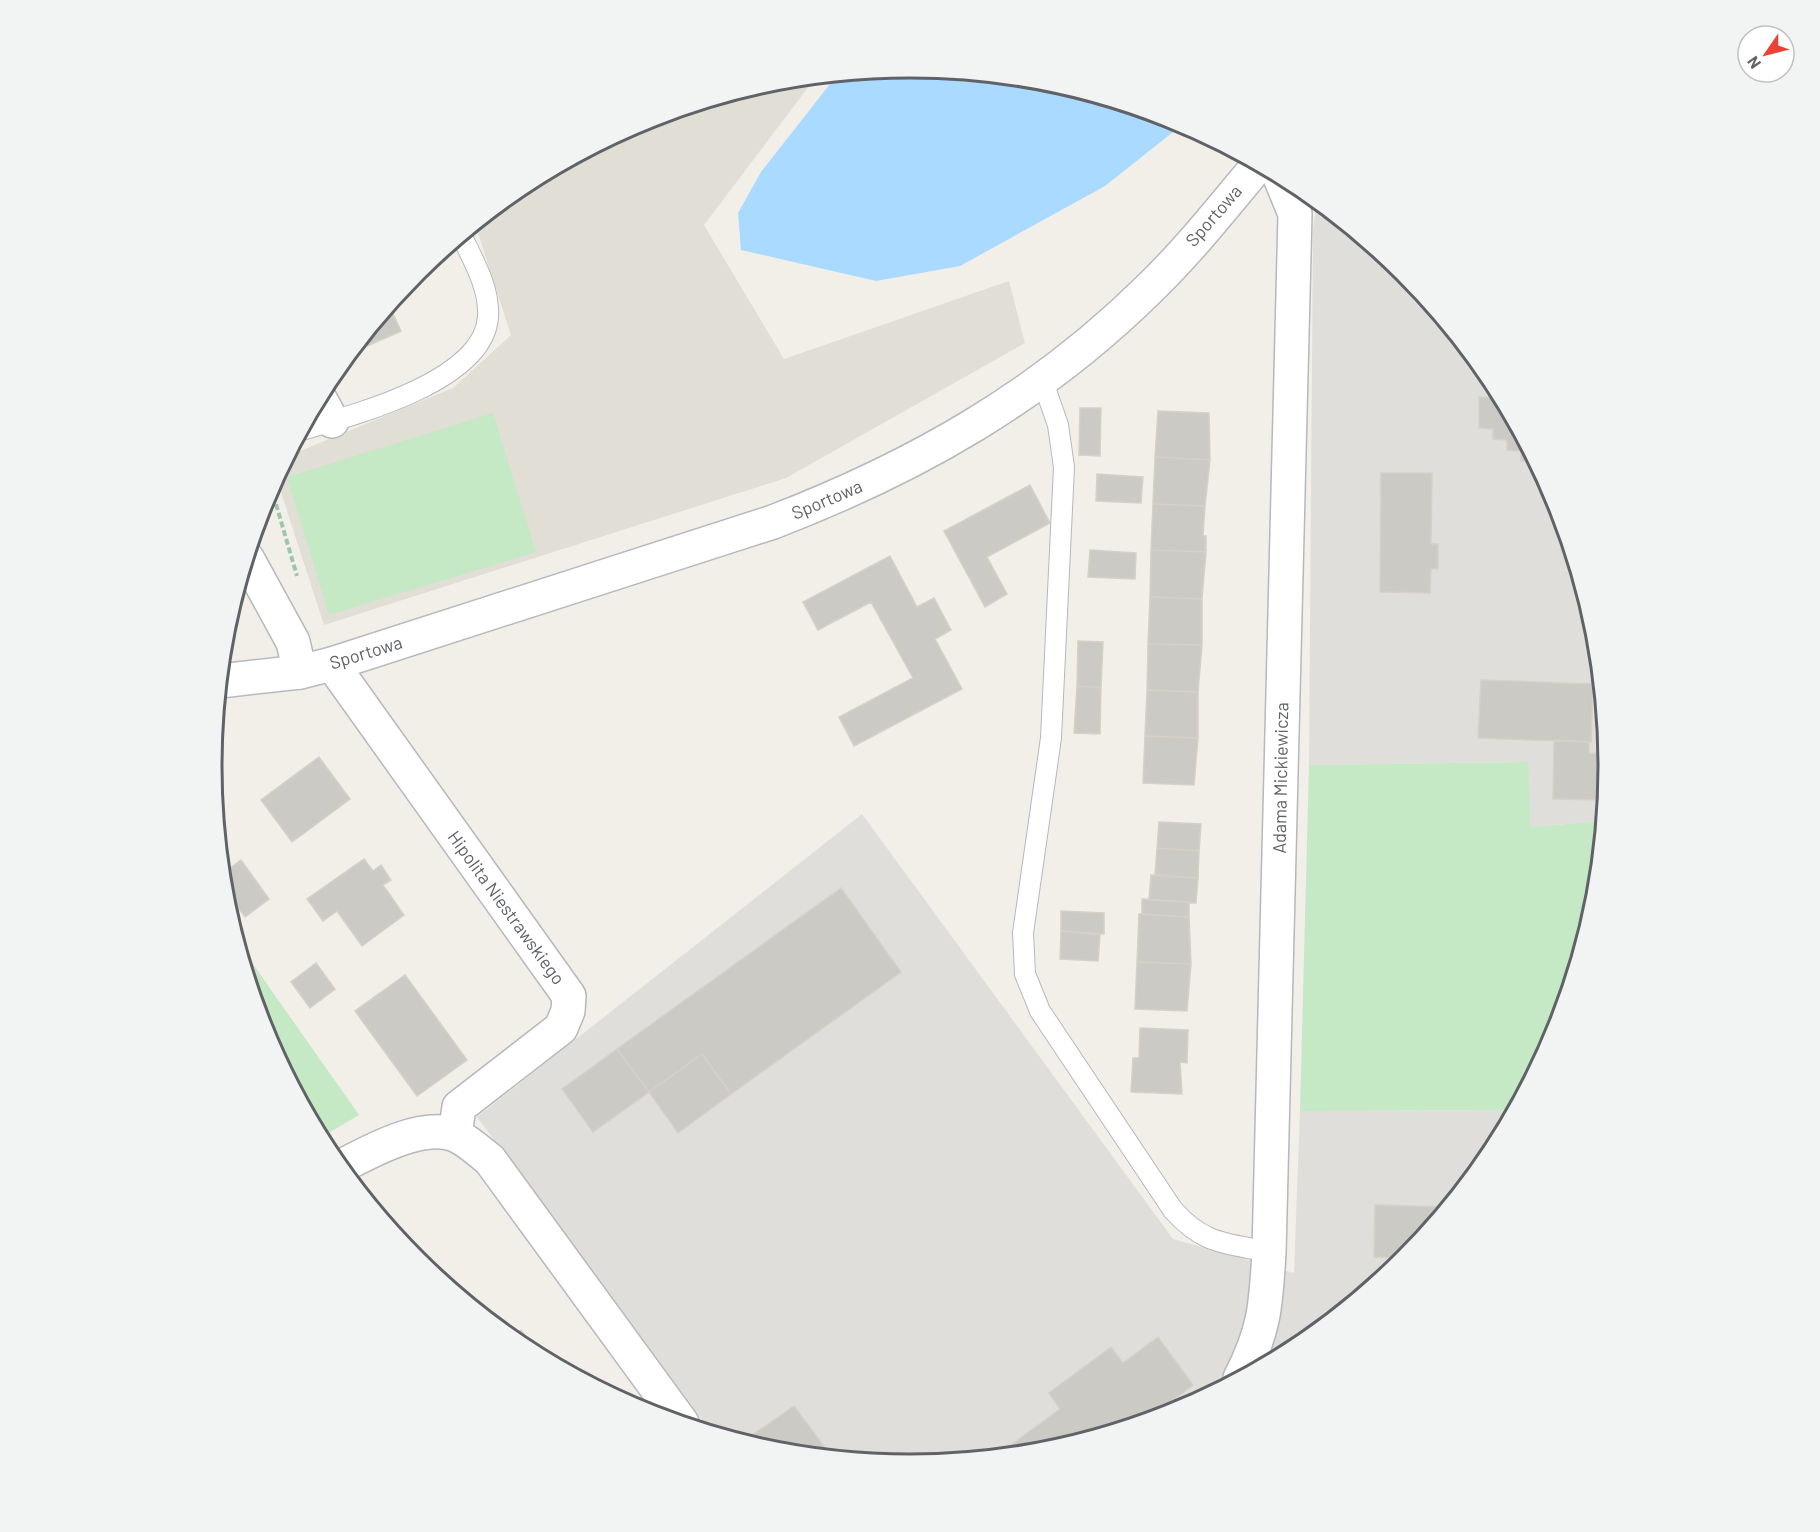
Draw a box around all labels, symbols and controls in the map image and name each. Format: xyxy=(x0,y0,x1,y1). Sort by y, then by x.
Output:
north arrow xyxy=(1736,24,1796,84)
text: N xyxy=(1742,53,1764,73)
street label: Sportowa xyxy=(1180,180,1246,251)
street label: Sportowa xyxy=(788,474,865,524)
street label: Sportowa xyxy=(327,631,405,673)
street label: Adama Mickiewicza xyxy=(1268,702,1292,854)
street label: Hipolita Niestrawskiego xyxy=(444,826,570,989)

